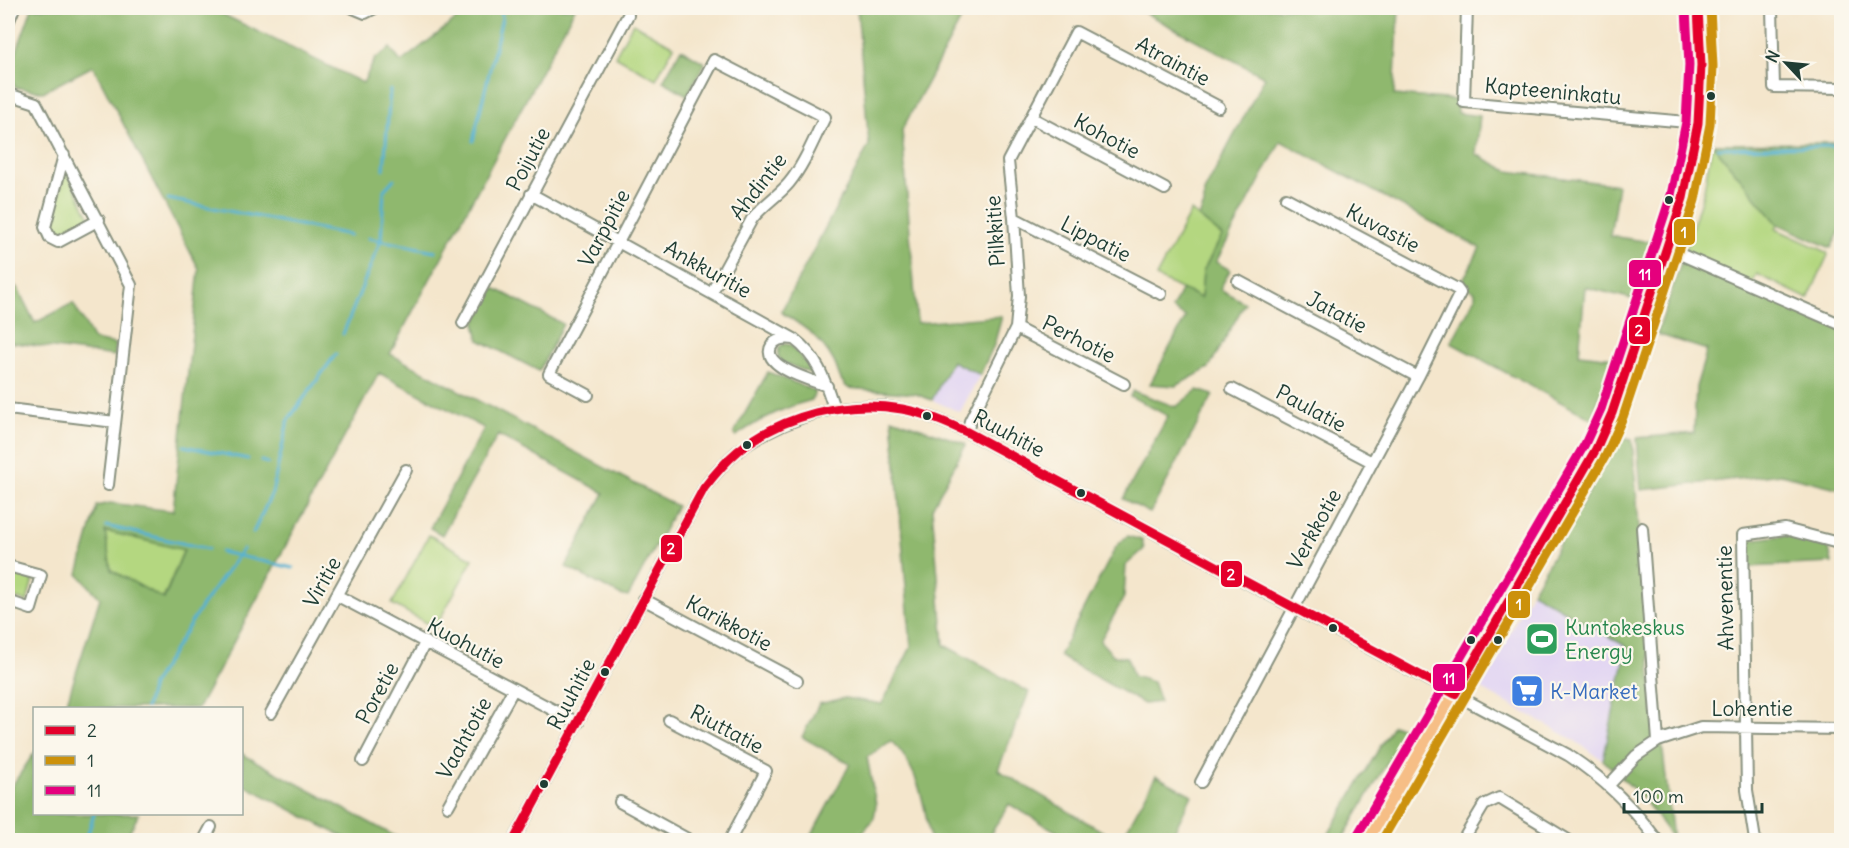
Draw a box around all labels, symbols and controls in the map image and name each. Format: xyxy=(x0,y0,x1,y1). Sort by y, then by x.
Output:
street label: Atraintie xyxy=(1131,30,1215,92)
north arrow xyxy=(1756,33,1816,93)
text: N xyxy=(1761,47,1784,66)
street label: Kapteeninkatu xyxy=(1484,72,1622,110)
unlabelled marker xyxy=(1705,90,1717,102)
street label: Kohotie xyxy=(1069,107,1145,165)
street label: Poijutie xyxy=(500,122,556,196)
street label: Ahdintie xyxy=(723,147,793,225)
street label: Varppitie xyxy=(572,184,636,272)
unlabelled marker xyxy=(1663,194,1675,206)
street label: Pilkkitie xyxy=(979,195,1011,267)
street label: Kuvastie xyxy=(1341,197,1425,259)
street label: Lippatie xyxy=(1056,210,1136,268)
line badge: 1 xyxy=(1673,218,1696,246)
text: 1 xyxy=(1681,222,1687,242)
street label: Ankkuritie xyxy=(660,234,756,304)
line badge: 11 xyxy=(1628,259,1662,288)
text: 11 xyxy=(1639,264,1651,284)
street label: Jatatie xyxy=(1302,285,1372,339)
street label: Perhotie xyxy=(1038,309,1120,369)
line badge: 2 xyxy=(1628,316,1651,345)
text: 2 xyxy=(1635,320,1644,340)
street label: Paulatie xyxy=(1271,378,1351,438)
street label: Ruuhitie xyxy=(968,403,1050,463)
unlabelled marker xyxy=(921,410,933,422)
unlabelled marker xyxy=(741,439,753,451)
street label: Verkkotie xyxy=(1281,484,1347,574)
unlabelled marker xyxy=(1075,487,1087,499)
line badge: 2 xyxy=(660,534,683,563)
text: 2 xyxy=(667,538,676,558)
street label: Ahvenentie xyxy=(1711,545,1739,651)
street label: Viritie xyxy=(297,552,347,612)
line badge: 2 xyxy=(1220,560,1243,588)
text: 2 xyxy=(1227,564,1236,584)
street label: Karikkotie xyxy=(681,589,777,657)
line badge: 1 xyxy=(1507,590,1531,619)
text: 1 xyxy=(1516,594,1522,614)
street label: Kuohutie xyxy=(423,611,509,675)
place label: Kuntokeskus Energy xyxy=(1565,614,1685,665)
sports icon: Kuntokeskus Energy xyxy=(1524,621,1560,657)
unlabelled marker xyxy=(1327,622,1339,634)
unlabelled marker xyxy=(1465,634,1477,646)
unlabelled marker xyxy=(1492,634,1504,646)
street label: Ruuhitie xyxy=(541,653,601,735)
street label: Poretie xyxy=(350,657,404,729)
line badge: 11 xyxy=(1432,663,1466,692)
unlabelled marker xyxy=(599,666,611,678)
text: 11 xyxy=(1443,668,1455,688)
supermarket icon: K-Market xyxy=(1509,673,1545,709)
place label: K-Market xyxy=(1550,678,1638,705)
street label: Vaahtotie xyxy=(430,692,498,784)
street label: Lohentie xyxy=(1711,695,1793,722)
street label: Riuttatie xyxy=(686,698,768,760)
legend xyxy=(33,707,243,815)
text: 2 xyxy=(87,719,97,742)
text: 1 xyxy=(87,749,94,772)
scale bar xyxy=(1624,776,1762,814)
unlabelled marker xyxy=(538,778,550,790)
text: 11 xyxy=(87,779,101,802)
text: 100 m xyxy=(1633,785,1684,808)

